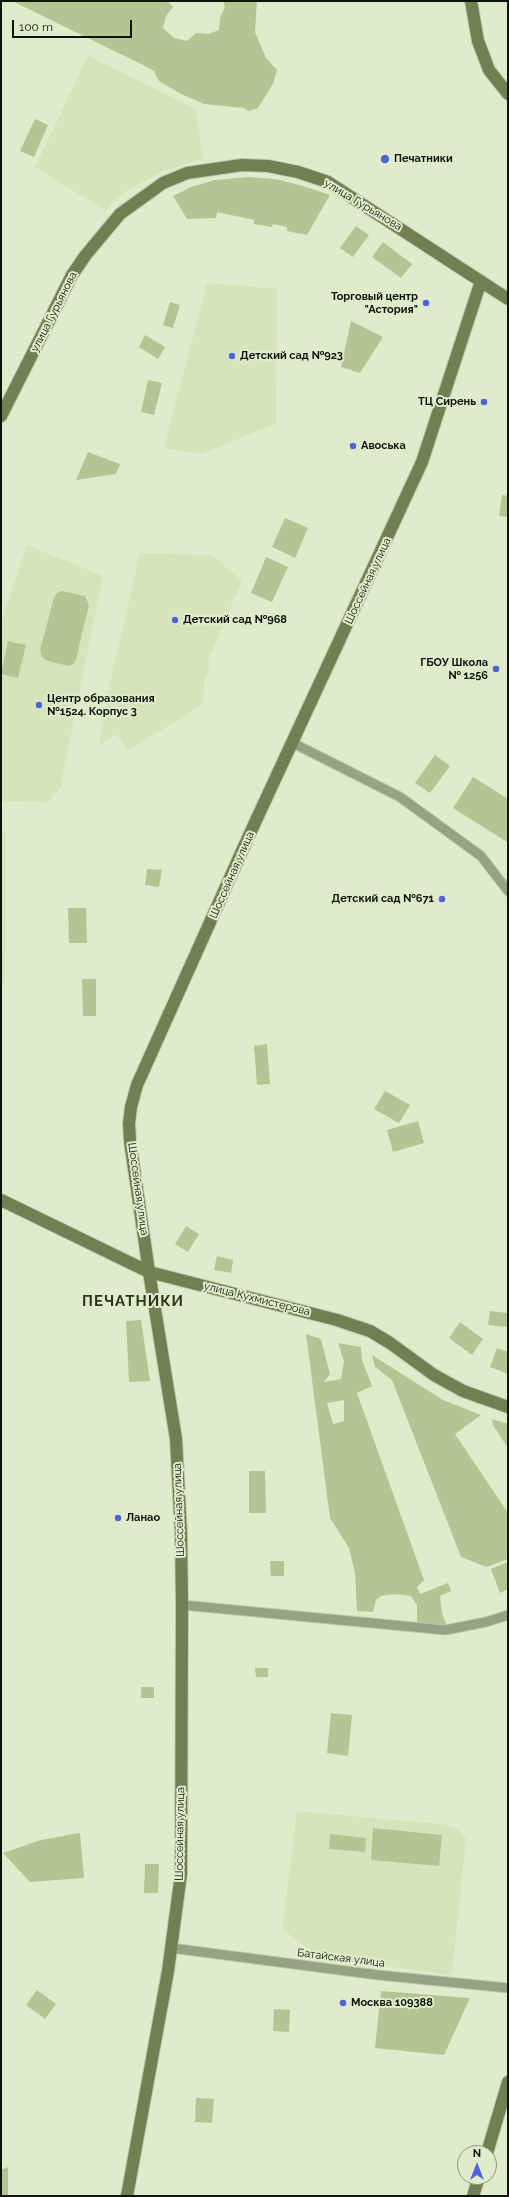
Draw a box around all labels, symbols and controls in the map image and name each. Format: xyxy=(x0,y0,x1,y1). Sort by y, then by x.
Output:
scale bar xyxy=(14,12,134,38)
text: 100 m xyxy=(19,20,53,34)
place label: Печатники xyxy=(394,152,453,166)
marker: Печатники xyxy=(379,153,391,165)
street label: улица Гурьянова xyxy=(322,177,404,233)
street label: улица Гурьянова xyxy=(28,270,80,354)
place label: Торговый центр "Астория" xyxy=(331,290,418,316)
marker: Торговый центр "Астория" xyxy=(421,298,431,308)
place label: Детский сад №923 xyxy=(240,349,343,363)
marker: Детский сад №923 xyxy=(227,351,237,361)
place label: ТЦ Сирень xyxy=(418,395,476,409)
marker: ТЦ Сирень xyxy=(479,397,489,407)
place label: Авоська xyxy=(361,439,406,453)
marker: Авоська xyxy=(348,441,358,451)
street label: Шоссейная улица xyxy=(342,536,394,626)
place label: Детский сад №968 xyxy=(183,613,287,627)
marker: Детский сад №968 xyxy=(170,615,180,625)
place label: ГБОУ Школа № 1256 xyxy=(420,656,488,682)
marker: ГБОУ Школа № 1256 xyxy=(491,664,501,674)
place label: Центр образования №1524. Корпус 3 xyxy=(47,692,155,718)
marker: Центр образования №1524. Корпус 3 xyxy=(34,700,44,710)
street label: Шоссейная улица xyxy=(207,829,257,921)
place label: Детский сад №671 xyxy=(332,892,434,906)
marker: Детский сад №671 xyxy=(437,894,447,904)
street label: Шоссейная улица xyxy=(125,1142,151,1236)
street label: улица Кухмистерова xyxy=(202,1279,312,1319)
district label: ПЕЧАТНИКИ xyxy=(82,1292,184,1310)
street label: Шоссейная улица xyxy=(171,1463,187,1557)
place label: Ланао xyxy=(126,1511,160,1525)
marker: Ланао xyxy=(113,1513,123,1523)
street label: Шоссейная улица xyxy=(173,1787,187,1881)
street label: Батайская улица xyxy=(296,1946,386,1970)
place label: Москва 109388 xyxy=(351,1996,433,2010)
marker: Москва 109388 xyxy=(338,1998,348,2008)
north arrow xyxy=(457,2145,497,2185)
text: N xyxy=(473,2147,481,2160)

